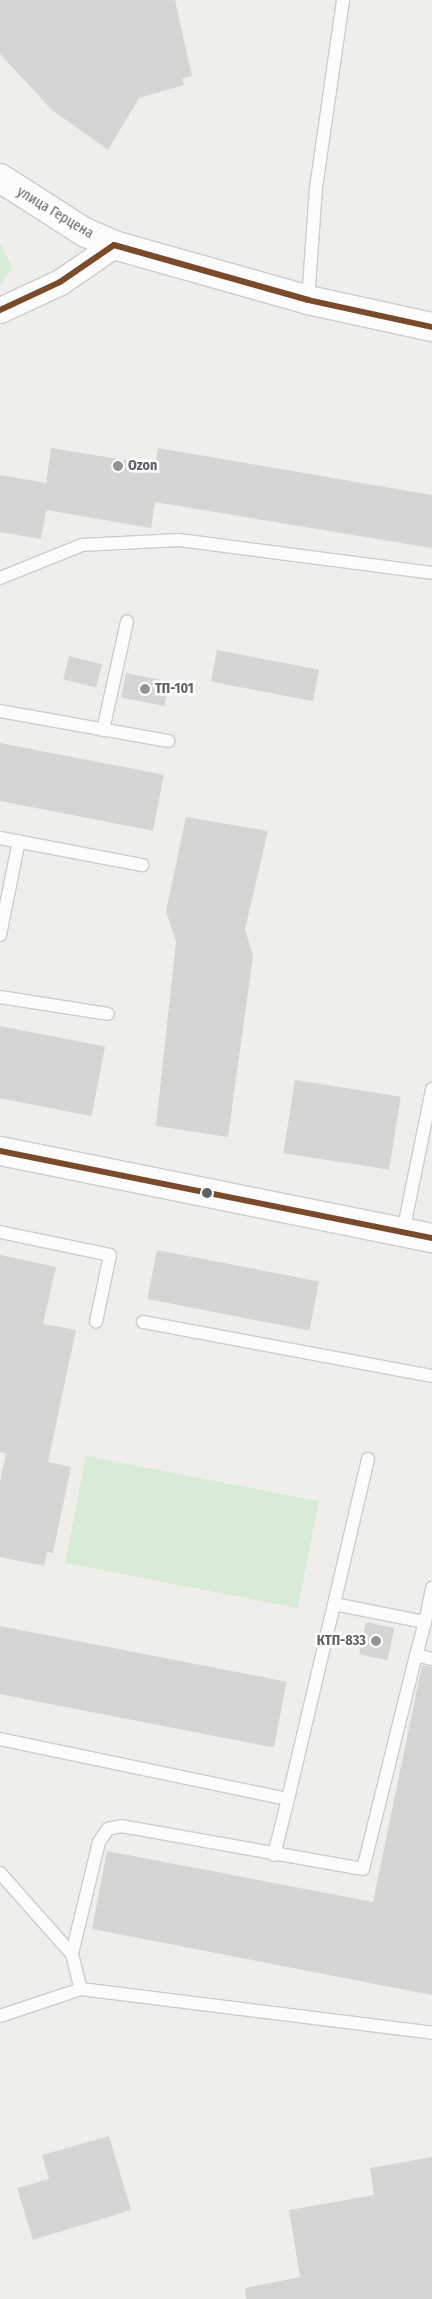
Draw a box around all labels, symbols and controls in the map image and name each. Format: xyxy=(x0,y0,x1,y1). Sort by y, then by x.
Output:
street label: улица Герцена xyxy=(14,184,96,242)
place label: Ozon xyxy=(128,458,157,474)
marker: Ozon xyxy=(112,460,124,472)
place label: ТП-101 xyxy=(155,681,194,697)
marker: ТП-101 xyxy=(139,683,151,695)
unlabelled marker xyxy=(202,1188,212,1198)
place label: КТП-833 xyxy=(317,1633,366,1649)
marker: КТП-833 xyxy=(370,1635,382,1647)

